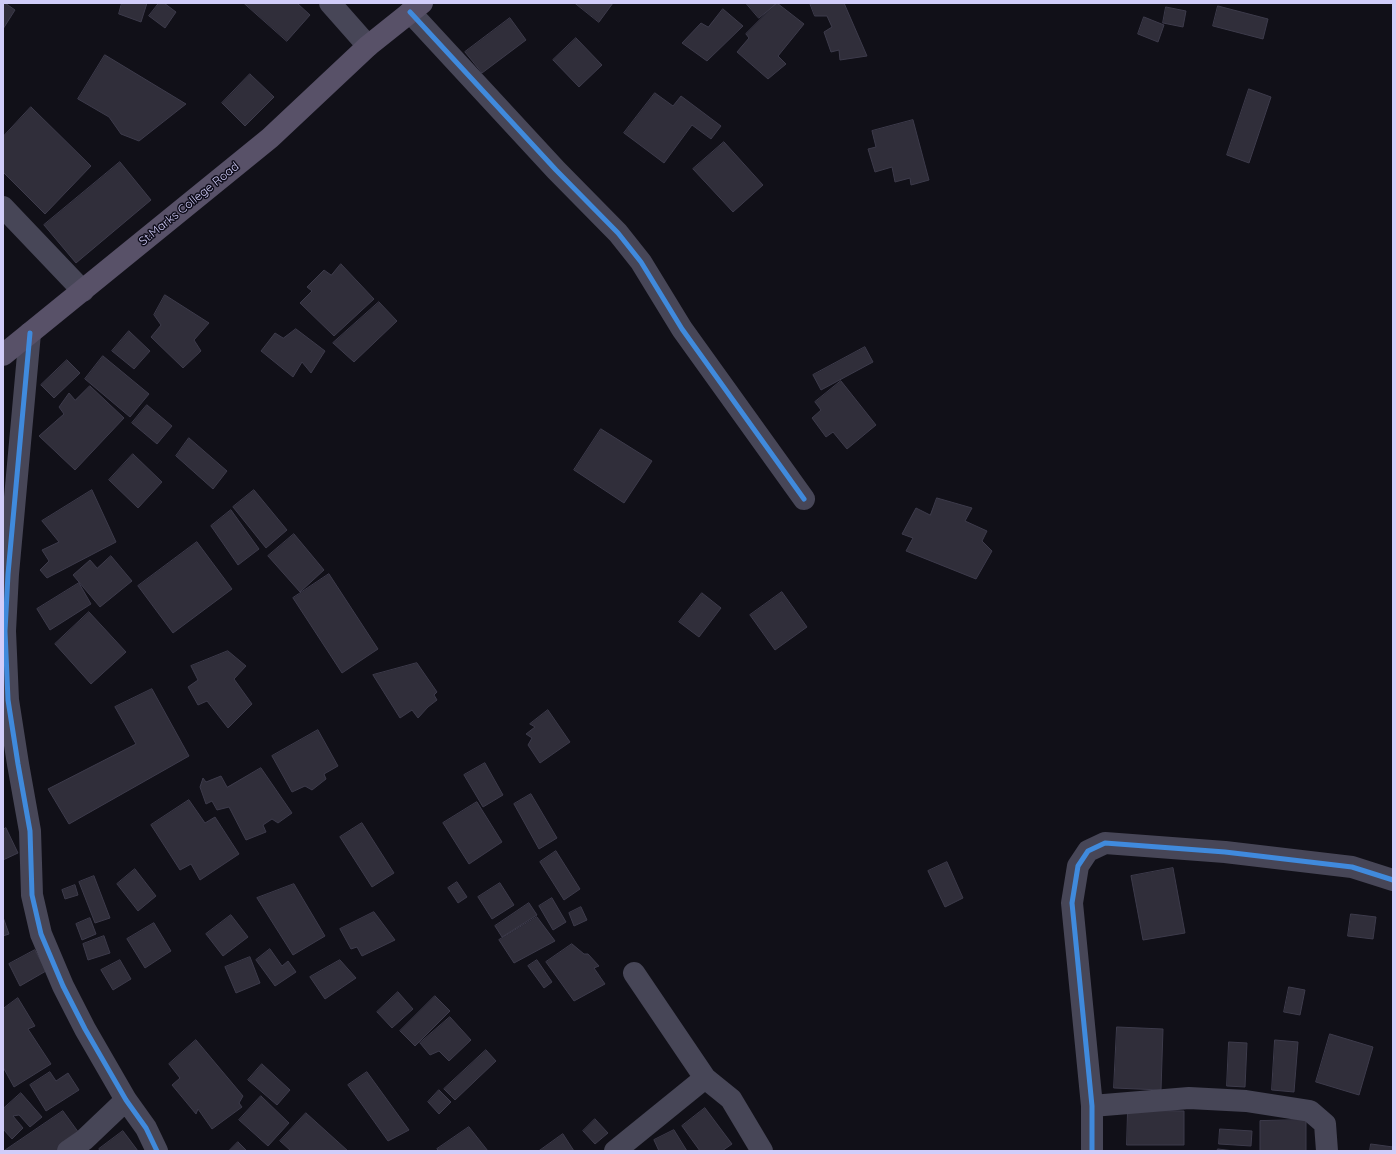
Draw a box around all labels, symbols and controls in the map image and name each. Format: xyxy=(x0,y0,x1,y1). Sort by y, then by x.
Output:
street label: St.Marks College Road xyxy=(136,159,242,249)

